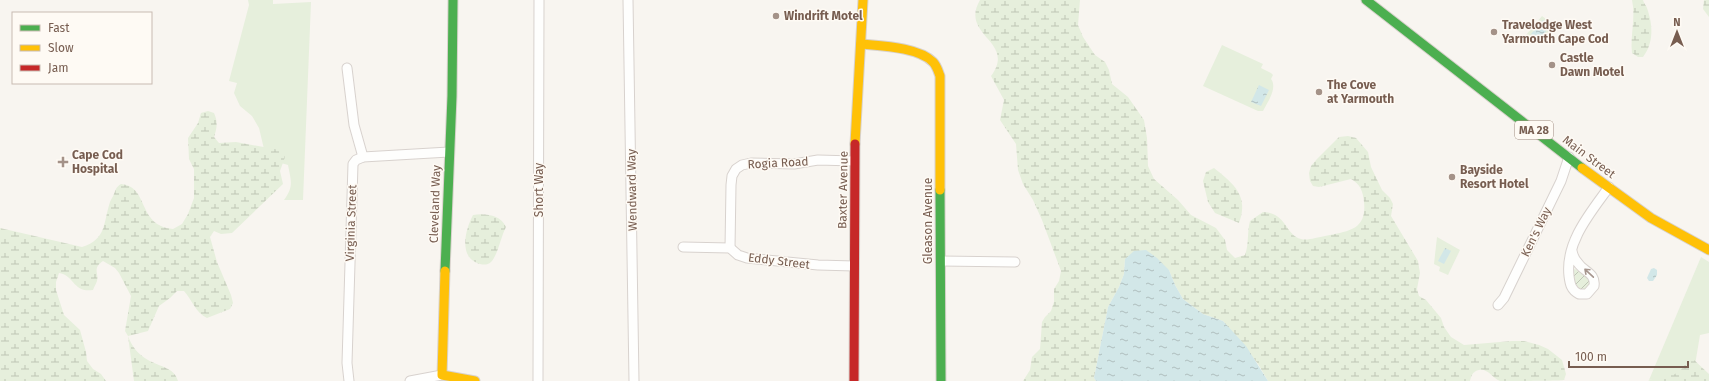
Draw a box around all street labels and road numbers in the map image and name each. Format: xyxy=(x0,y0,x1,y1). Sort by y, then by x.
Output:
road number: MA 28 xyxy=(1515,121,1553,139)
street label: Main Street xyxy=(1560,133,1619,182)
street label: Wendward Way xyxy=(624,149,640,231)
street label: Baxter Avenue xyxy=(835,151,851,229)
street label: Rogia Road xyxy=(747,154,809,172)
street label: Short Way xyxy=(532,163,546,217)
street label: Cleveland Way xyxy=(427,165,443,243)
street label: Gleason Avenue xyxy=(921,178,935,264)
street label: Virginia Street xyxy=(343,184,359,262)
street label: Ken's Way xyxy=(1518,205,1554,259)
street label: Eddy Street xyxy=(747,250,811,272)

